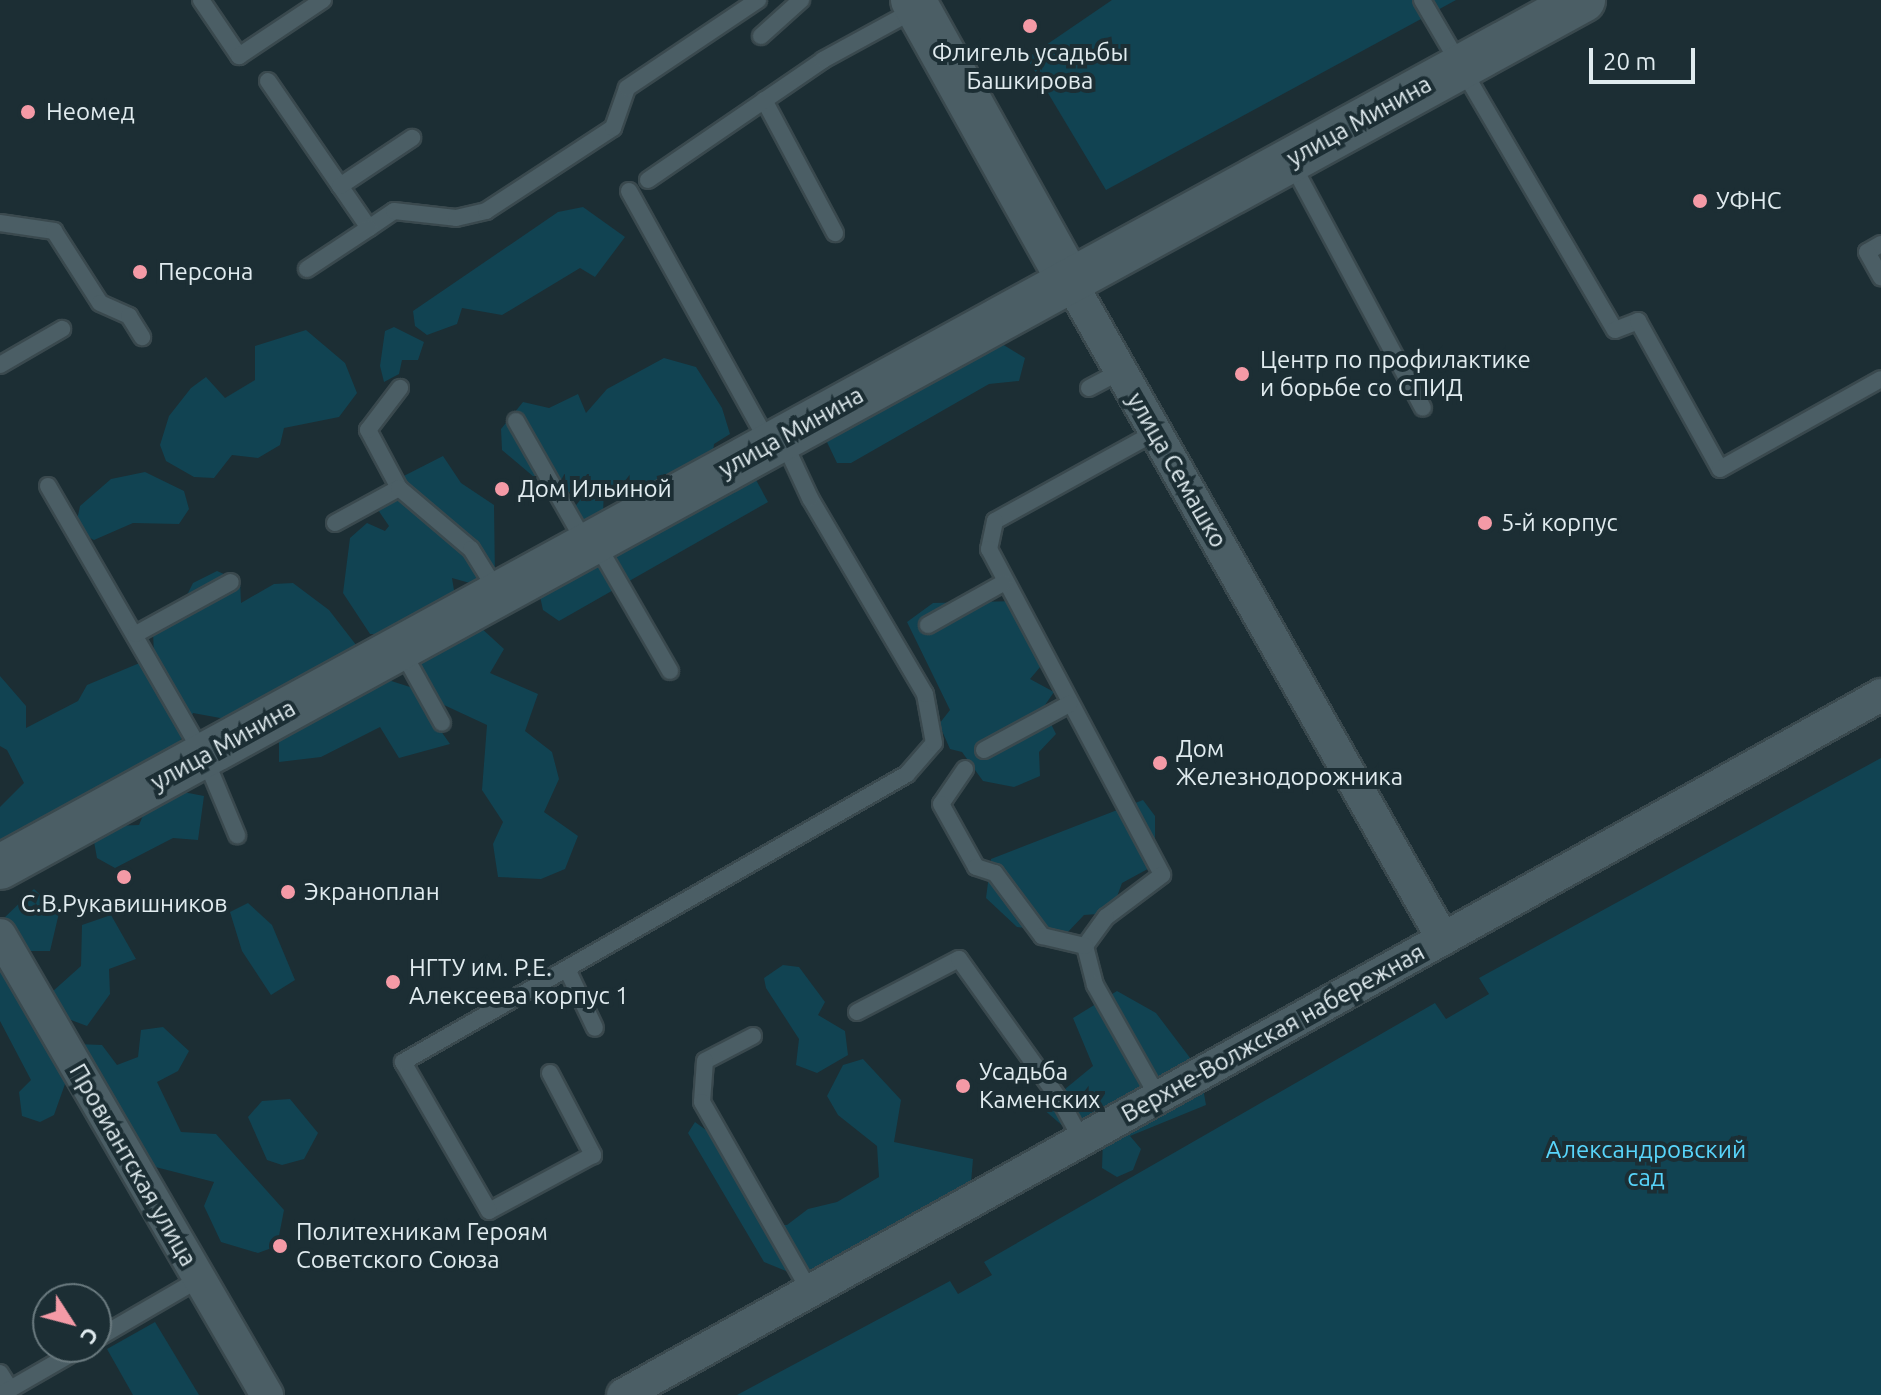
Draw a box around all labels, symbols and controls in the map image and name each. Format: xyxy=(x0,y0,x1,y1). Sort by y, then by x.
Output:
marker: Флигель усадьбы Башкирова xyxy=(1021,17,1039,35)
scale bar xyxy=(1593,32,1699,82)
place label: Флигель усадьбы Башкирова xyxy=(932,39,1128,95)
text: 20 m xyxy=(1603,48,1656,75)
street label: улица Минина xyxy=(1282,69,1436,173)
place label: Неомед xyxy=(46,98,135,126)
marker: Неомед xyxy=(17,101,39,123)
place label: УФНС xyxy=(1716,187,1781,215)
marker: УФНС xyxy=(1691,192,1709,210)
place label: Персона xyxy=(158,258,253,286)
marker: Персона xyxy=(129,261,151,283)
place label: Центр по профилактике и борьбе со СПИД xyxy=(1260,346,1531,402)
marker: Центр по профилактике и борьбе со СПИД xyxy=(1231,363,1253,385)
street label: улица Минина xyxy=(714,380,868,484)
street label: улица Семашко xyxy=(1121,387,1233,553)
place label: Дом Ильиной xyxy=(518,475,672,503)
marker: Дом Ильиной xyxy=(493,480,511,498)
place label: 5-й корпус xyxy=(1501,509,1618,537)
marker: 5-й корпус xyxy=(1476,514,1494,532)
street label: улица Минина xyxy=(146,693,300,797)
place label: Дом Железнодорожника xyxy=(1176,735,1403,791)
marker: Дом Железнодорожника xyxy=(1151,754,1169,772)
marker: С.В.Рукавишников xyxy=(115,868,133,886)
place label: Экраноплан xyxy=(304,878,440,906)
marker: Экраноплан xyxy=(279,883,297,901)
place label: С.В.Рукавишников xyxy=(20,890,228,918)
street label: Верхне-Волжская набережная xyxy=(1116,938,1430,1128)
place label: НГТУ им. Р.Е. Алексеева корпус 1 xyxy=(409,954,629,1010)
marker: НГТУ им. Р.Е. Алексеева корпус 1 xyxy=(384,973,402,991)
place label: Усадьба Каменских xyxy=(979,1058,1100,1114)
street label: Провиантская улица xyxy=(63,1059,203,1271)
marker: Усадьба Каменских xyxy=(954,1077,972,1095)
park label: Александровский сад xyxy=(1546,1136,1746,1192)
place label: Политехникам Героям Советского Союза xyxy=(296,1218,548,1274)
marker: Политехникам Героям Советского Союза xyxy=(271,1237,289,1255)
north arrow xyxy=(32,1283,112,1363)
text: С xyxy=(76,1323,104,1349)

